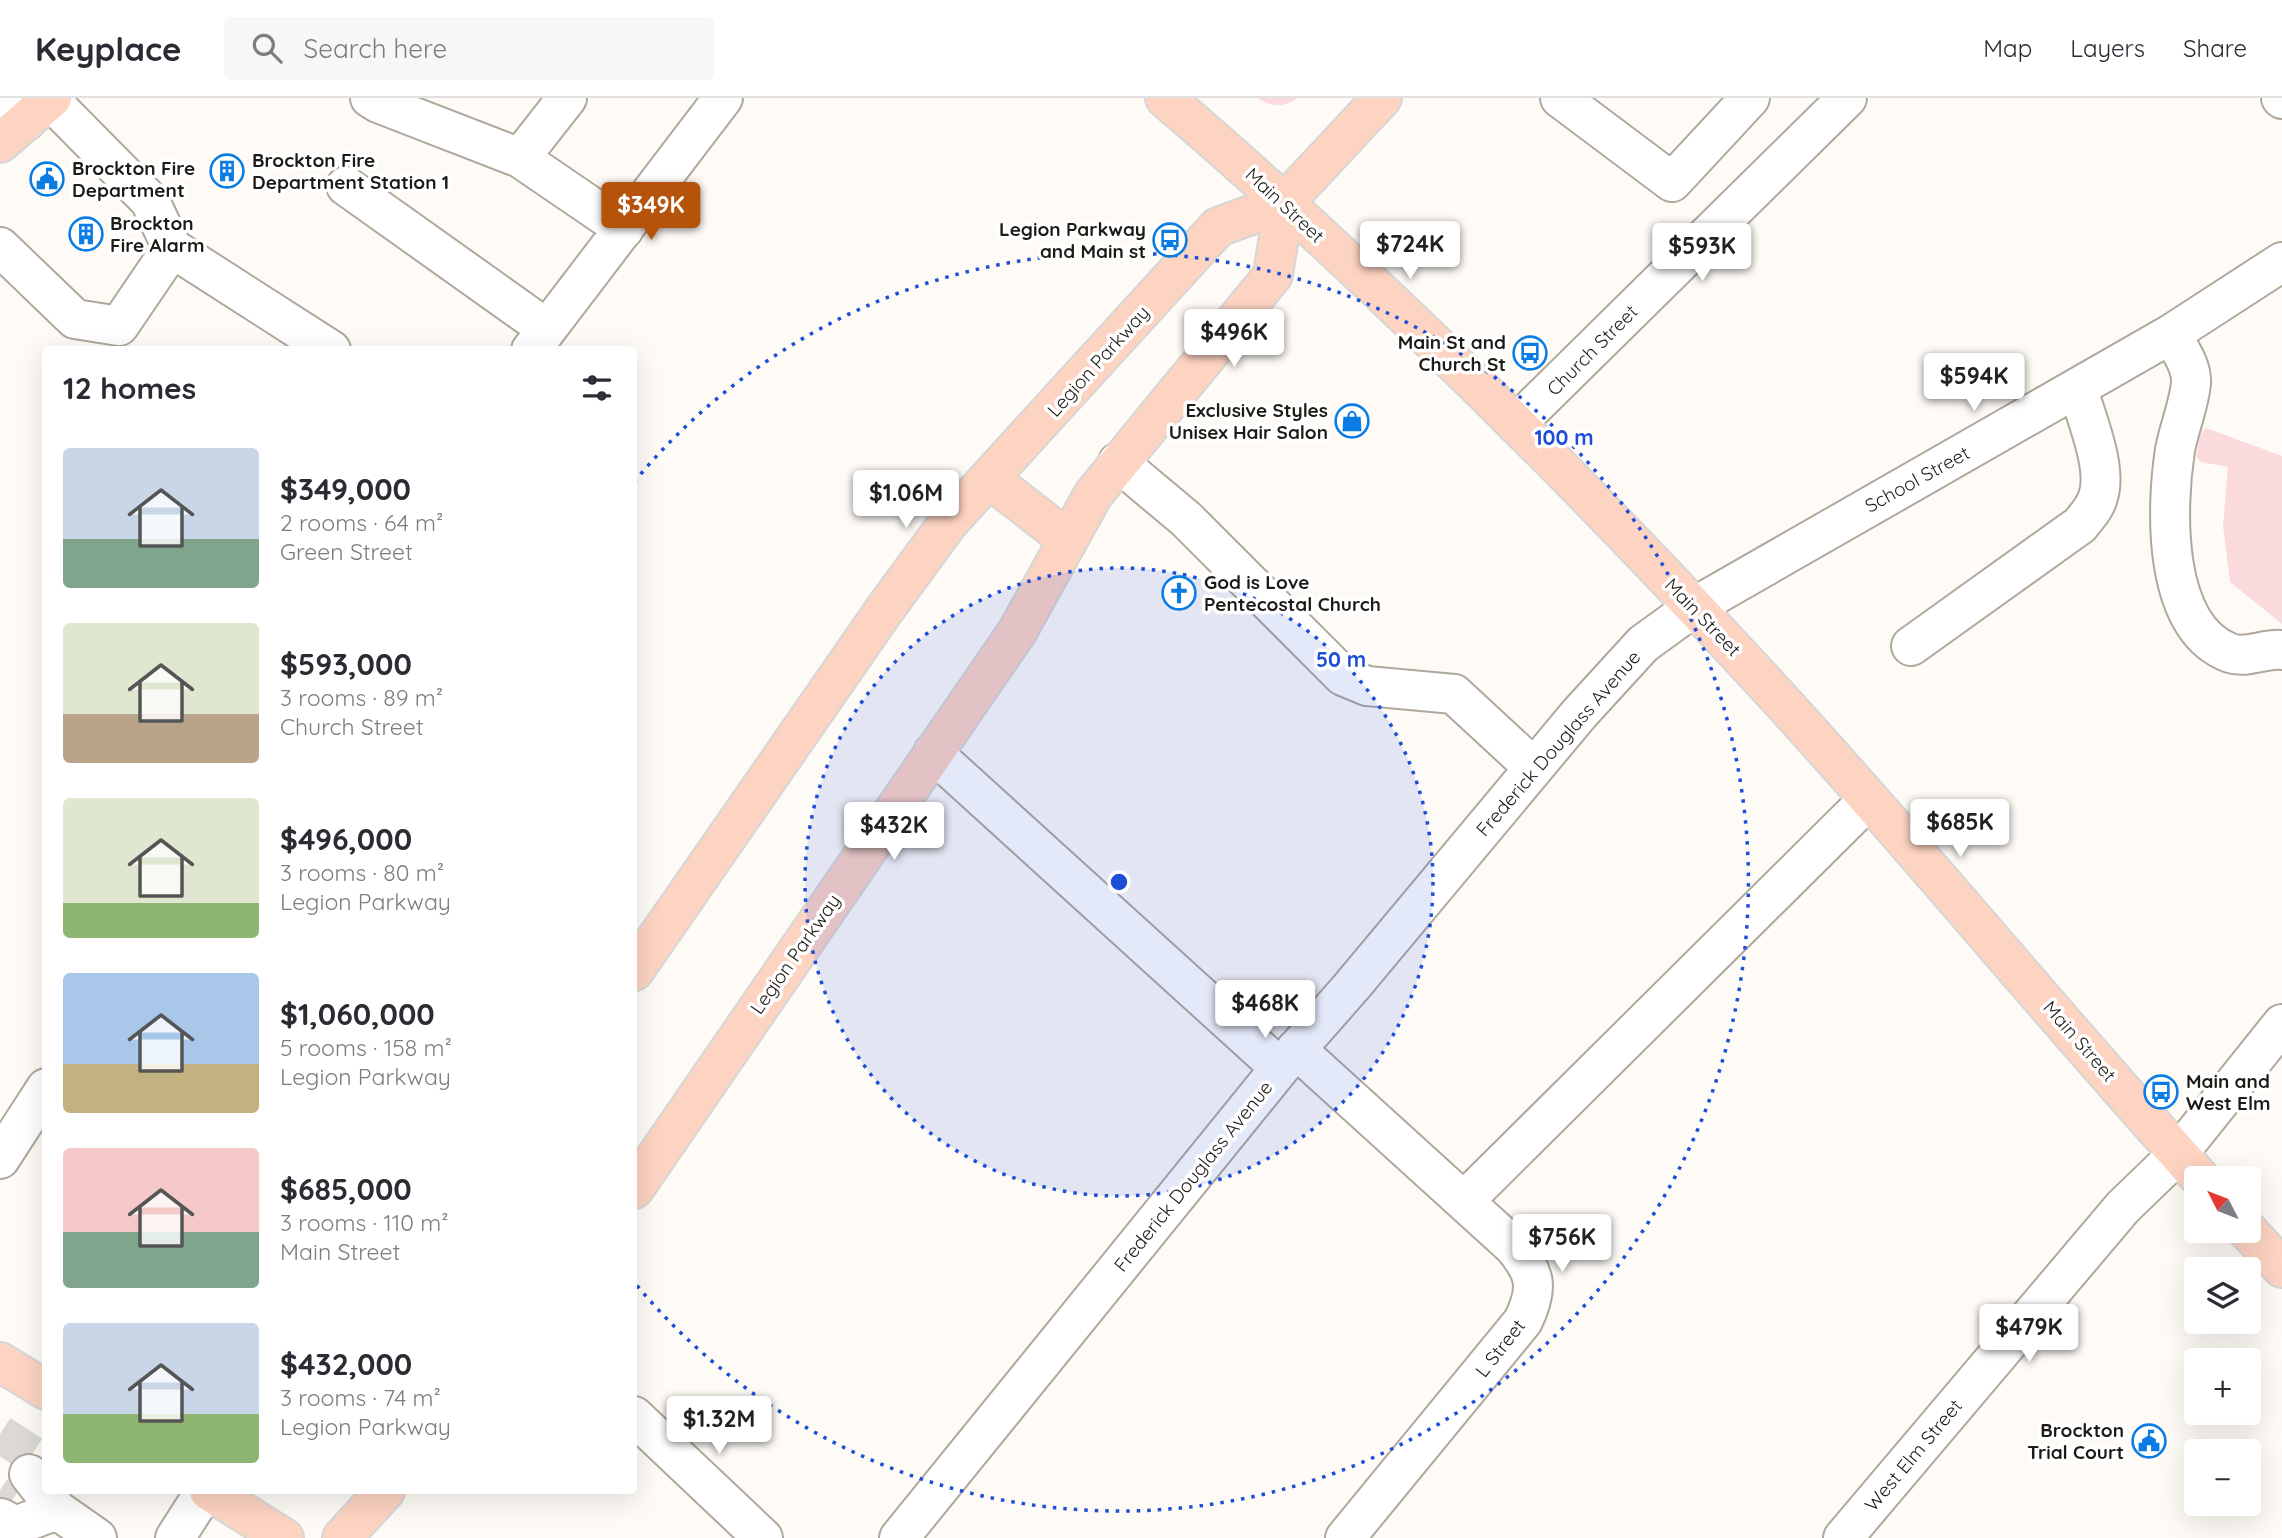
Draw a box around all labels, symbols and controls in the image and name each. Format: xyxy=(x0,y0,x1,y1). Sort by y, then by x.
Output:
search box xyxy=(224,17,714,80)
text: Keyplace xyxy=(35,28,182,69)
icon: search xyxy=(248,29,286,67)
text: Search here xyxy=(304,32,447,65)
text: Map xyxy=(1983,33,2032,63)
text: Layers xyxy=(2070,33,2145,63)
text: Share xyxy=(2183,33,2247,63)
place label: Brockton Fire Department Station 1 xyxy=(252,148,449,194)
building icon: Brockton Fire Department Station 1 xyxy=(208,152,246,190)
place label: Brockton Fire Department xyxy=(72,156,195,202)
public building icon: Brockton Fire Department xyxy=(28,160,66,198)
street label: Main Street xyxy=(1240,162,1330,248)
pin: $349K xyxy=(602,183,700,242)
text: $349K xyxy=(617,190,685,219)
place label: Brockton Fire Alarm xyxy=(110,211,205,257)
building icon: Brockton Fire Alarm xyxy=(67,215,105,253)
place label: Legion Parkway and Main st xyxy=(999,217,1146,263)
bus stop icon: Legion Parkway and Main st xyxy=(1151,221,1189,259)
pin: $724K xyxy=(1361,222,1459,281)
pin: $593K xyxy=(1653,223,1751,283)
text: $724K xyxy=(1376,229,1444,258)
text: $593K xyxy=(1668,231,1736,260)
street label: Legion Parkway xyxy=(1042,300,1154,422)
street label: Church Street xyxy=(1542,300,1642,400)
pin: $496K xyxy=(1185,310,1283,369)
text: $496K xyxy=(1200,317,1268,346)
place label: Main St and Church St xyxy=(1398,330,1506,376)
bus stop icon: Main St and Church St xyxy=(1511,334,1549,372)
pin: $594K xyxy=(1925,354,2023,413)
text: $594K xyxy=(1940,361,2008,390)
text: 12 homes xyxy=(63,369,196,407)
icon: filters xyxy=(578,369,616,407)
place label: Exclusive Styles Unisex Hair Salon xyxy=(1169,398,1328,444)
shop icon: Exclusive Styles Unisex Hair Salon xyxy=(1333,402,1371,440)
text: 100 m xyxy=(1534,424,1594,450)
street label: School Street xyxy=(1861,440,1973,518)
text: $349,000 xyxy=(280,470,411,508)
pin: $1.06M xyxy=(849,470,963,530)
icon: home xyxy=(119,476,203,560)
text: $1.06M xyxy=(869,478,943,507)
text: 2 rooms · 64 m² xyxy=(280,508,443,537)
text: Green Street xyxy=(280,537,413,566)
place label: God is Love Pentecostal Church xyxy=(1204,570,1381,616)
street label: Main Street xyxy=(1660,573,1746,661)
church icon: God is Love Pentecostal Church xyxy=(1160,574,1198,612)
text: $593,000 xyxy=(280,645,412,683)
street label: Frederick Douglass Avenue xyxy=(1471,645,1645,841)
text: 50 m xyxy=(1316,646,1366,672)
icon: home xyxy=(119,651,203,735)
text: 3 rooms · 89 m² xyxy=(280,683,443,712)
text: Church Street xyxy=(280,712,424,741)
pin: $685K xyxy=(1911,800,2009,859)
pin: $432K xyxy=(845,802,943,862)
text: $685K xyxy=(1926,807,1994,836)
text: $432K xyxy=(860,810,928,839)
text: $496,000 xyxy=(280,820,412,858)
icon: home xyxy=(119,826,203,910)
text: 3 rooms · 80 m² xyxy=(280,858,444,887)
centre of rings xyxy=(1107,870,1131,894)
text: Legion Parkway xyxy=(280,887,451,916)
street label: Legion Parkway xyxy=(745,889,845,1019)
pin: $468K xyxy=(1216,981,1314,1040)
text: $468K xyxy=(1231,988,1299,1017)
text: $1,060,000 xyxy=(280,995,435,1033)
street label: Main Street xyxy=(2038,996,2122,1086)
icon: home xyxy=(119,1001,203,1085)
text: 5 rooms · 158 m² xyxy=(280,1033,452,1062)
text: Legion Parkway xyxy=(280,1062,451,1091)
place label: Main and West Elm xyxy=(2186,1069,2271,1115)
bus stop icon: Main and West Elm xyxy=(2142,1073,2180,1111)
street label: Frederick Douglass Avenue xyxy=(1109,1076,1277,1276)
north arrow xyxy=(2184,1166,2261,1242)
map controls xyxy=(2184,1166,2261,1516)
text: $685,000 xyxy=(280,1170,412,1208)
icon: home xyxy=(119,1176,203,1260)
text: 3 rooms · 110 m² xyxy=(280,1208,449,1237)
pin: $756K xyxy=(1513,1214,1611,1274)
text: $756K xyxy=(1528,1222,1596,1251)
text: Main Street xyxy=(280,1237,400,1266)
button: layers xyxy=(2184,1257,2261,1334)
pin: $479K xyxy=(1980,1304,2078,1364)
text: $479K xyxy=(1995,1312,2063,1341)
street label: L Street xyxy=(1470,1314,1530,1382)
text: $432,000 xyxy=(280,1345,412,1383)
button: + xyxy=(2184,1348,2261,1425)
icon: home xyxy=(119,1351,203,1435)
text: 3 rooms · 74 m² xyxy=(280,1383,441,1412)
street label: West Elm Street xyxy=(1859,1394,1967,1516)
pin: $1.32M xyxy=(662,1396,776,1456)
text: $1.32M xyxy=(683,1404,755,1433)
text: Legion Parkway xyxy=(280,1412,451,1441)
place label: Brockton Trial Court xyxy=(2027,1418,2124,1464)
public building icon: Brockton Trial Court xyxy=(2130,1422,2168,1460)
button: − xyxy=(2184,1439,2261,1516)

